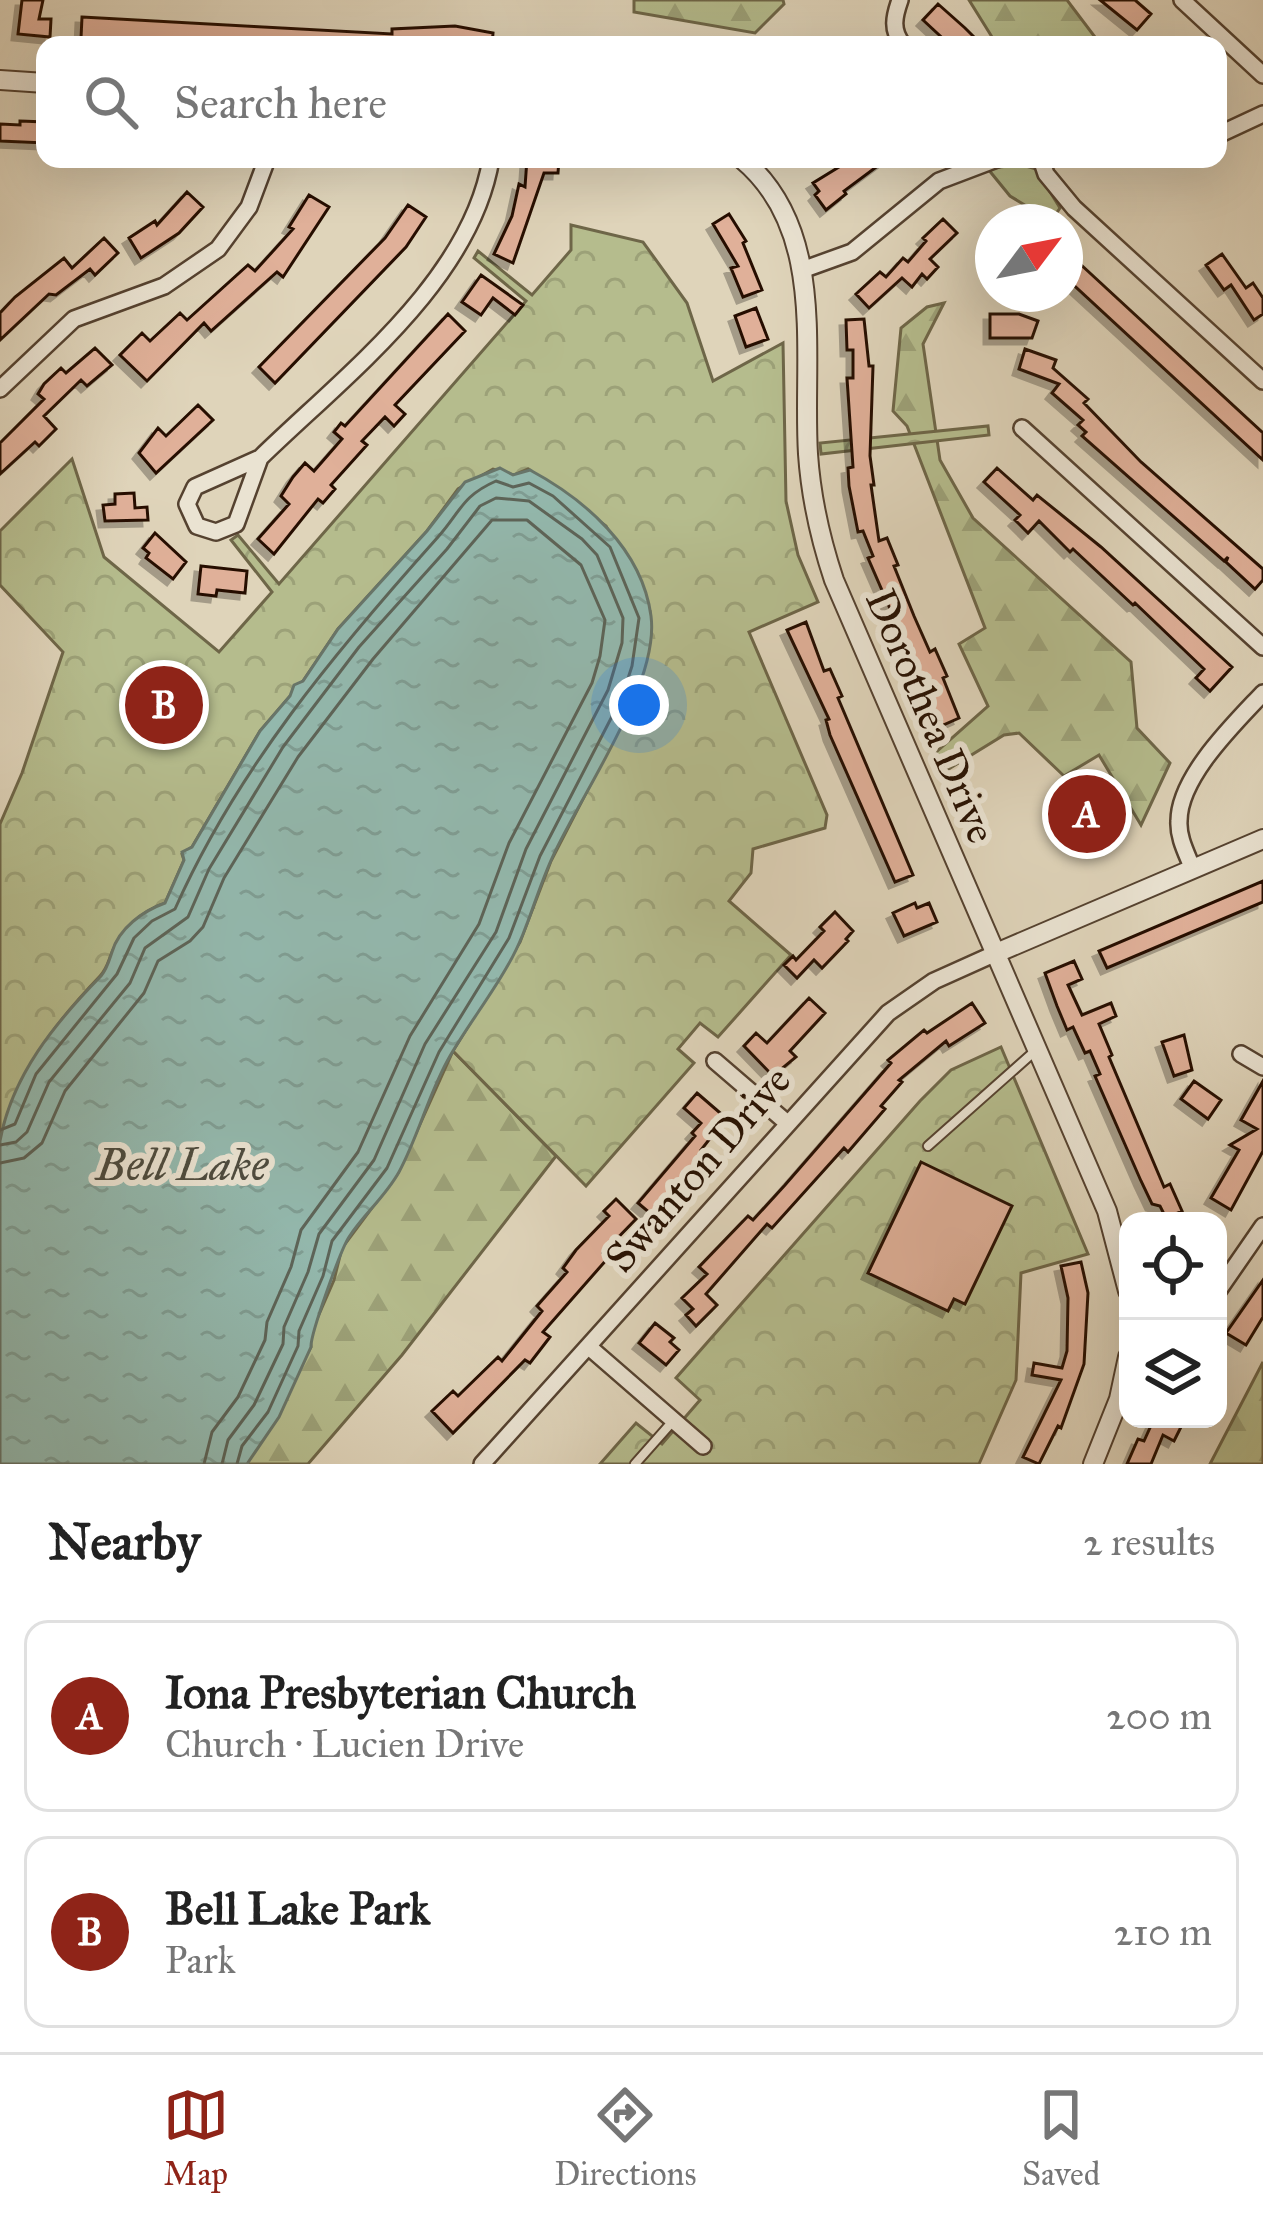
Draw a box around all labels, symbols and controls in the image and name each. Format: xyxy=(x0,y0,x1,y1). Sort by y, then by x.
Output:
search box xyxy=(36,36,1227,168)
icon: search xyxy=(78,69,144,135)
text: Search here xyxy=(174,75,387,130)
north arrow xyxy=(975,204,1083,312)
street label: Dorothea Drive xyxy=(854,581,1008,851)
pin: B xyxy=(125,660,203,750)
your location xyxy=(609,675,669,735)
pin: A xyxy=(1048,769,1126,859)
street label: Swanton Drive xyxy=(594,1055,802,1283)
water label: Bell Lake xyxy=(94,1137,269,1192)
map controls xyxy=(1119,1212,1227,1428)
button: locate xyxy=(1119,1212,1227,1320)
button: layers xyxy=(1119,1320,1227,1428)
text: Nearby xyxy=(48,1511,200,1573)
text: 2 results xyxy=(1083,1518,1215,1566)
text: Iona Presbyterian Church xyxy=(165,1665,636,1720)
text: A xyxy=(77,1692,103,1740)
text: 200 m xyxy=(1106,1692,1212,1740)
text: Church · Lucien Drive xyxy=(165,1720,524,1768)
text: Bell Lake Park xyxy=(165,1881,430,1936)
text: B xyxy=(77,1908,103,1956)
text: 210 m xyxy=(1114,1908,1212,1956)
text: Park xyxy=(165,1936,236,1984)
tab: Map xyxy=(163,2082,229,2194)
tab: Directions xyxy=(554,2082,696,2194)
tab: Saved xyxy=(1022,2082,1100,2194)

